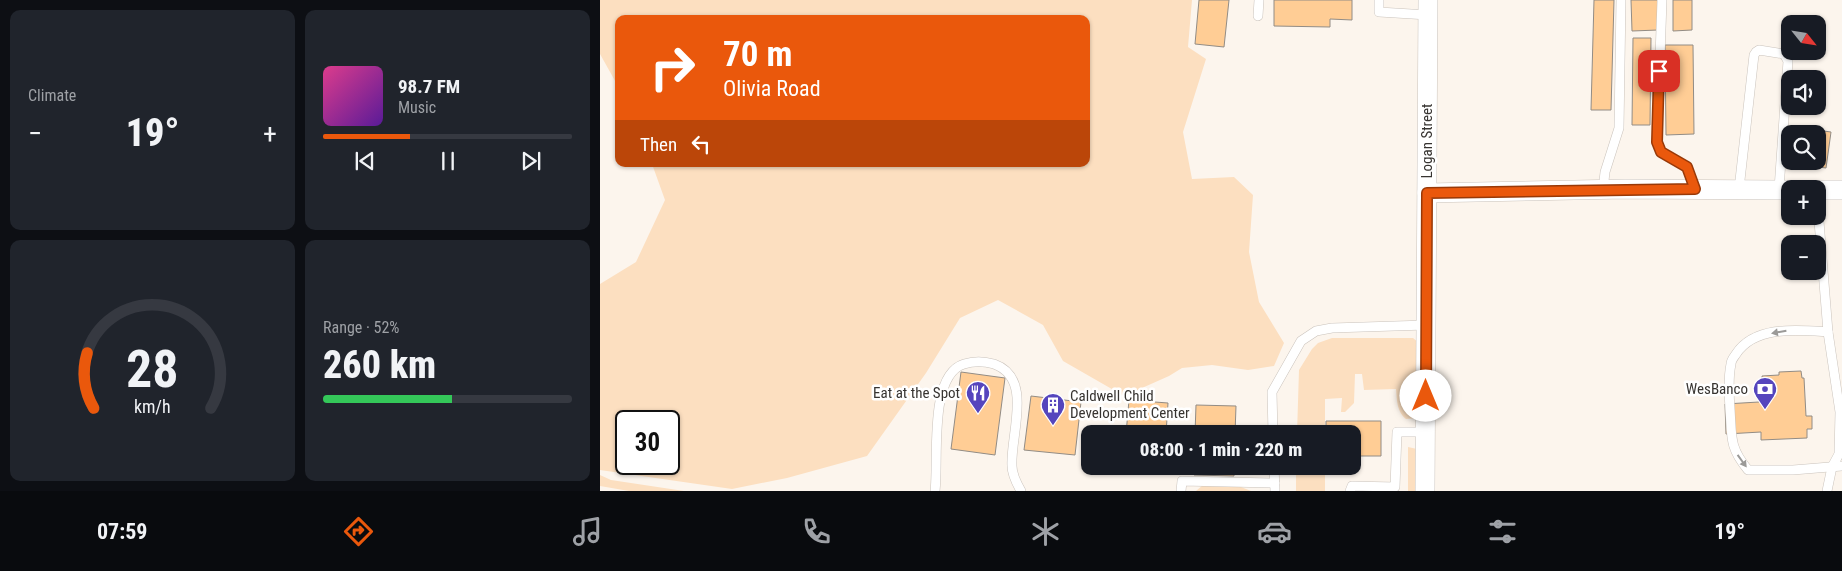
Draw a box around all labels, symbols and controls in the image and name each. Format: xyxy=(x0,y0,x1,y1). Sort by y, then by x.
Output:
north arrow xyxy=(1781,15,1826,60)
map controls xyxy=(1781,15,1826,280)
text: 70 m xyxy=(723,34,792,75)
icon: right xyxy=(640,35,705,100)
pin xyxy=(1638,50,1680,92)
icon: arrive xyxy=(1645,57,1673,85)
button: sound xyxy=(1781,70,1826,115)
text: 98.7 FM xyxy=(398,75,460,98)
text: Olivia Road xyxy=(723,76,821,101)
text: Climate xyxy=(28,86,76,105)
text: Music xyxy=(398,98,436,117)
street label: Logan Street xyxy=(1418,103,1436,179)
text: 19° xyxy=(126,111,179,155)
text: − xyxy=(28,117,42,150)
text: + xyxy=(263,117,277,150)
button: search xyxy=(1781,125,1826,170)
icon: left xyxy=(687,130,715,158)
text: Then xyxy=(640,133,677,156)
icon: previous xyxy=(351,147,379,175)
icon: pause xyxy=(434,147,462,175)
icon: next xyxy=(517,147,545,175)
button: + xyxy=(1781,180,1826,225)
button: − xyxy=(1781,235,1826,280)
text: Range · 52% xyxy=(323,318,399,337)
one-way arrow xyxy=(1771,329,1787,337)
text: 28 xyxy=(126,339,179,400)
text: 260 km xyxy=(323,343,436,387)
position arrow xyxy=(1399,369,1451,421)
bank icon: WesBanco xyxy=(1752,376,1778,410)
restaurant icon: Eat at the Spot xyxy=(965,380,991,414)
place label: WesBanco xyxy=(1686,380,1748,398)
place label: Eat at the Spot xyxy=(873,384,960,402)
place label: Caldwell Child Development Center xyxy=(1070,387,1190,422)
building icon: Caldwell Child Development Center xyxy=(1040,392,1066,426)
text: km/h xyxy=(134,396,171,417)
speed limit sign: 30 xyxy=(615,410,680,475)
text: 08:00 · 1 min · 220 m xyxy=(1140,438,1302,461)
one-way arrow xyxy=(1737,454,1747,468)
icon: directions xyxy=(341,514,376,549)
icon: music xyxy=(570,514,605,549)
icon: phone xyxy=(799,514,834,549)
icon: climate xyxy=(1028,514,1063,549)
icon: car xyxy=(1257,514,1292,549)
icon: filters xyxy=(1485,514,1520,549)
text: 07:59 xyxy=(97,519,147,544)
text: 19° xyxy=(1714,519,1745,544)

